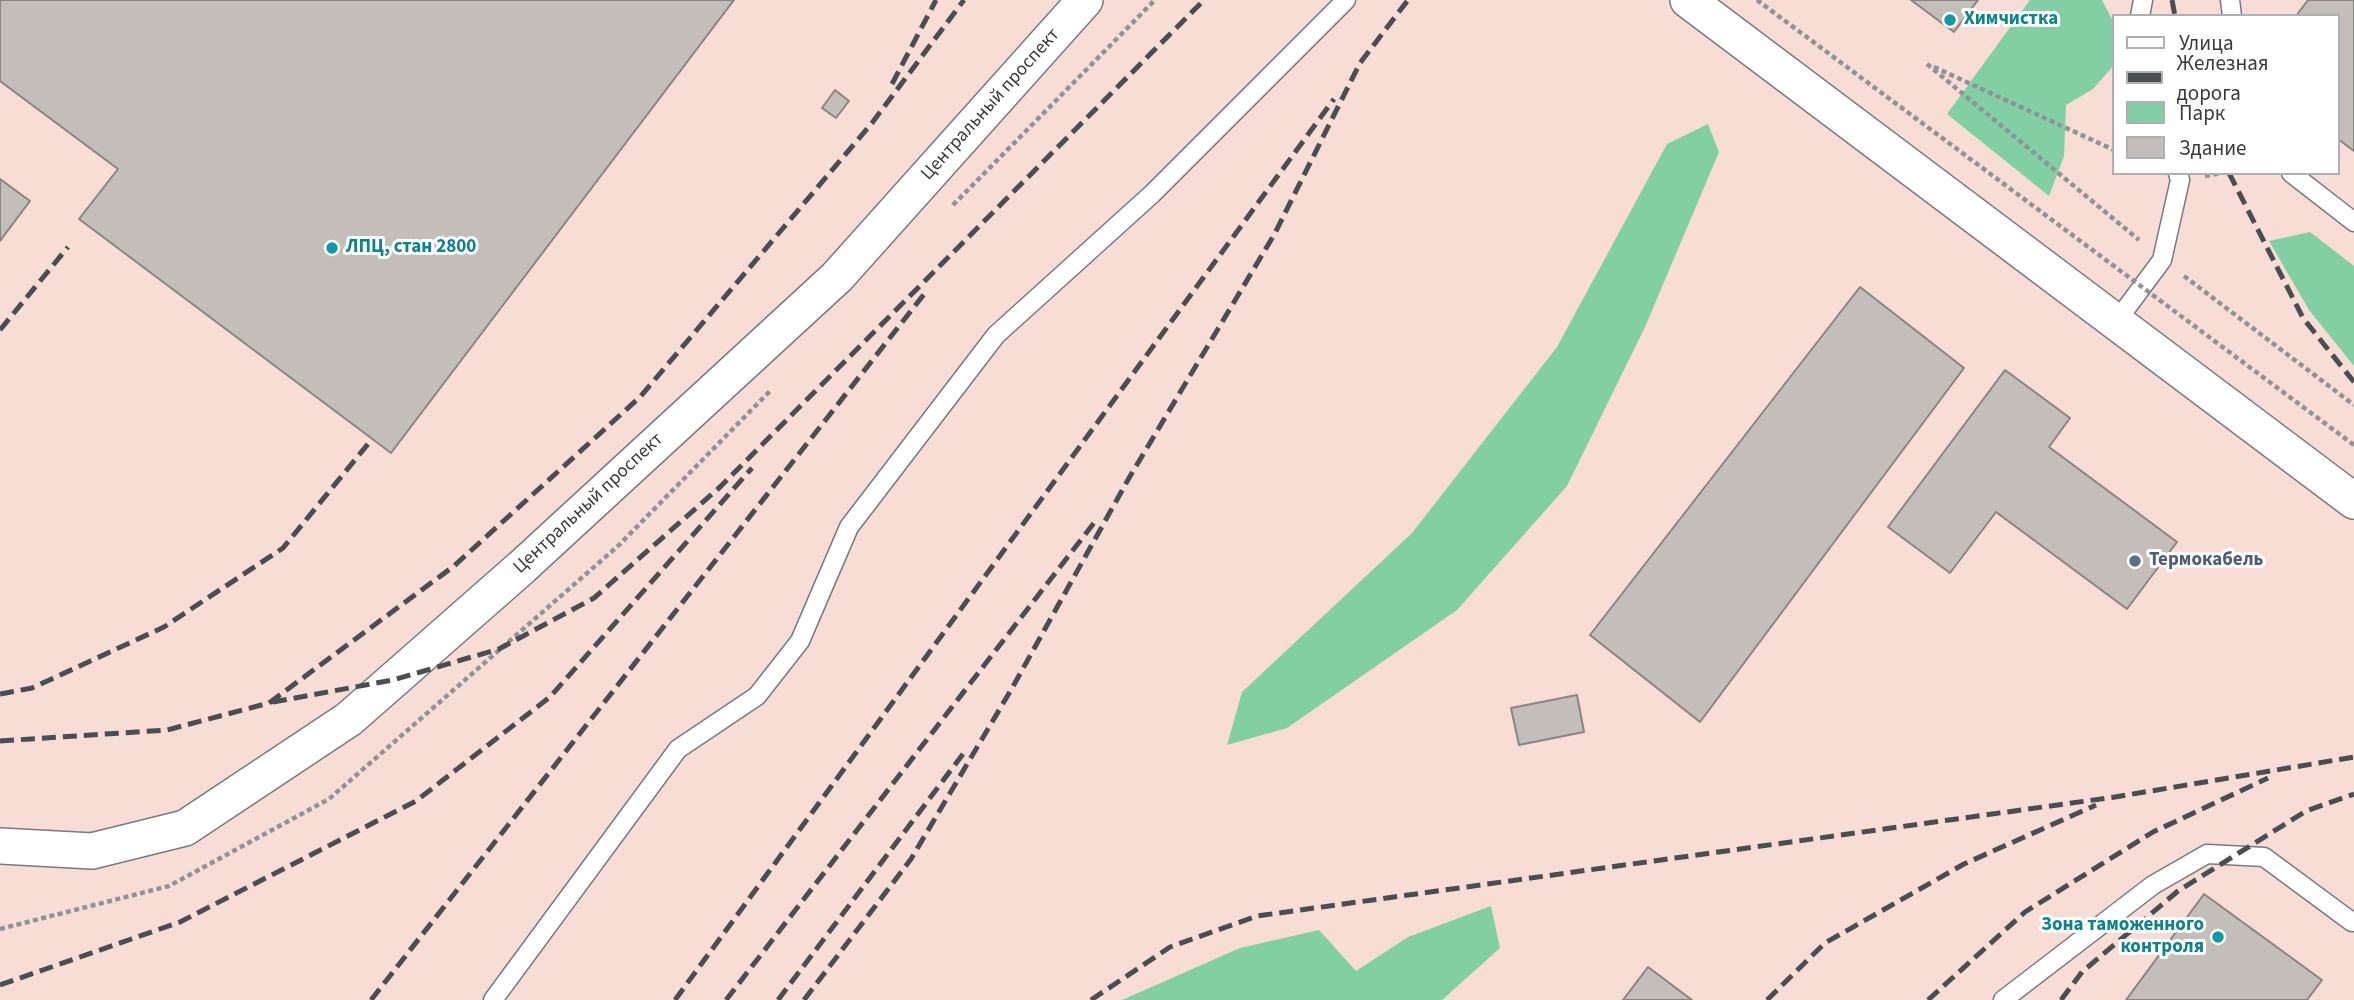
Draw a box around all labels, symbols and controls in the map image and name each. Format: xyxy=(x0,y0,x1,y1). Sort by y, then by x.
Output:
place label: Химчистка xyxy=(1964,9,2058,31)
marker: Химчистка xyxy=(1942,12,1958,28)
legend xyxy=(2112,14,2340,175)
street label: Центральный проспект xyxy=(917,24,1065,186)
text: Улица xyxy=(2179,28,2234,58)
text: Железная дорога xyxy=(2177,48,2269,108)
text: Парк xyxy=(2179,98,2225,128)
text: Здание xyxy=(2179,133,2247,163)
place label: ЛПЦ, стан 2800 xyxy=(346,237,476,259)
marker: ЛПЦ, стан 2800 xyxy=(324,240,340,256)
street label: Центральный проспект xyxy=(509,429,669,579)
place label: Термокабель xyxy=(2149,550,2263,572)
marker: Термокабель xyxy=(2127,553,2143,569)
place label: Зона таможенного контроля xyxy=(2041,915,2204,959)
marker: Зона таможенного контроля xyxy=(2210,929,2226,945)

